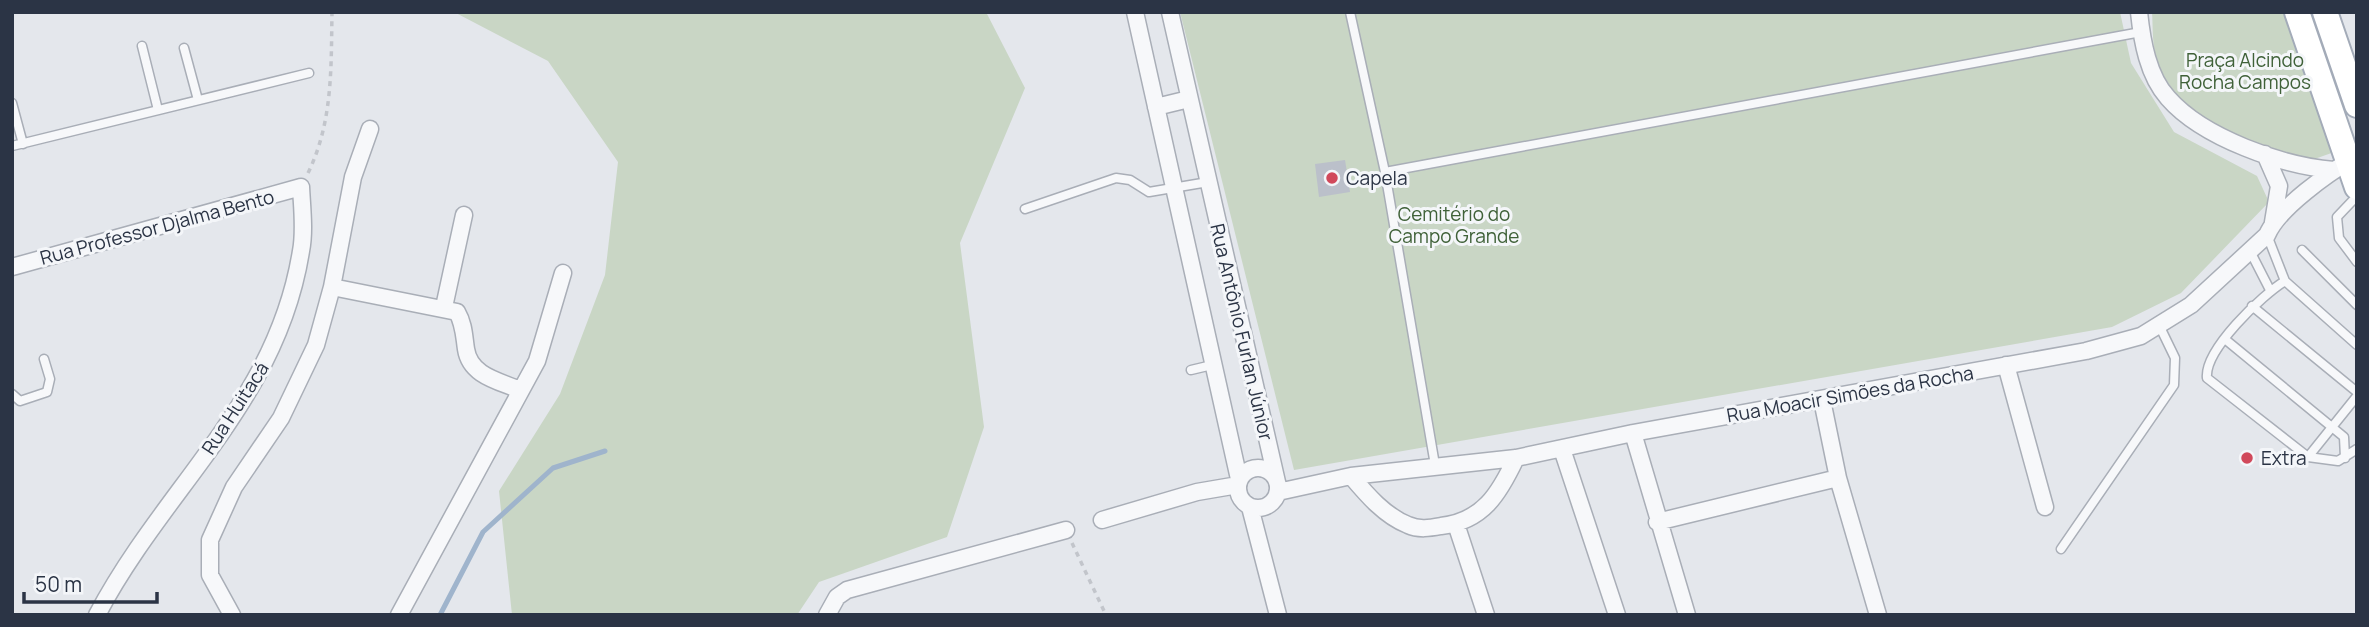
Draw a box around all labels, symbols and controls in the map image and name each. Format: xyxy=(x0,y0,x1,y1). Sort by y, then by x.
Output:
park label: Praça Alcindo Rocha Campos xyxy=(2179,47,2311,95)
place label: Capela xyxy=(1346,165,1408,191)
marker: Capela xyxy=(1324,170,1340,186)
street label: Rua Professor Djalma Bento xyxy=(37,183,277,271)
park label: Cemitério do Campo Grande xyxy=(1389,201,1519,249)
street label: Rua Antônio Furlan Júnior xyxy=(1204,221,1280,443)
street label: Rua Huitacá xyxy=(195,357,275,459)
street label: Rua Moacir Simões da Rocha xyxy=(1725,359,1975,429)
place label: Extra xyxy=(2261,445,2306,471)
marker: Extra xyxy=(2239,450,2255,466)
scale bar xyxy=(24,560,158,604)
text: 50 m xyxy=(35,570,82,598)

